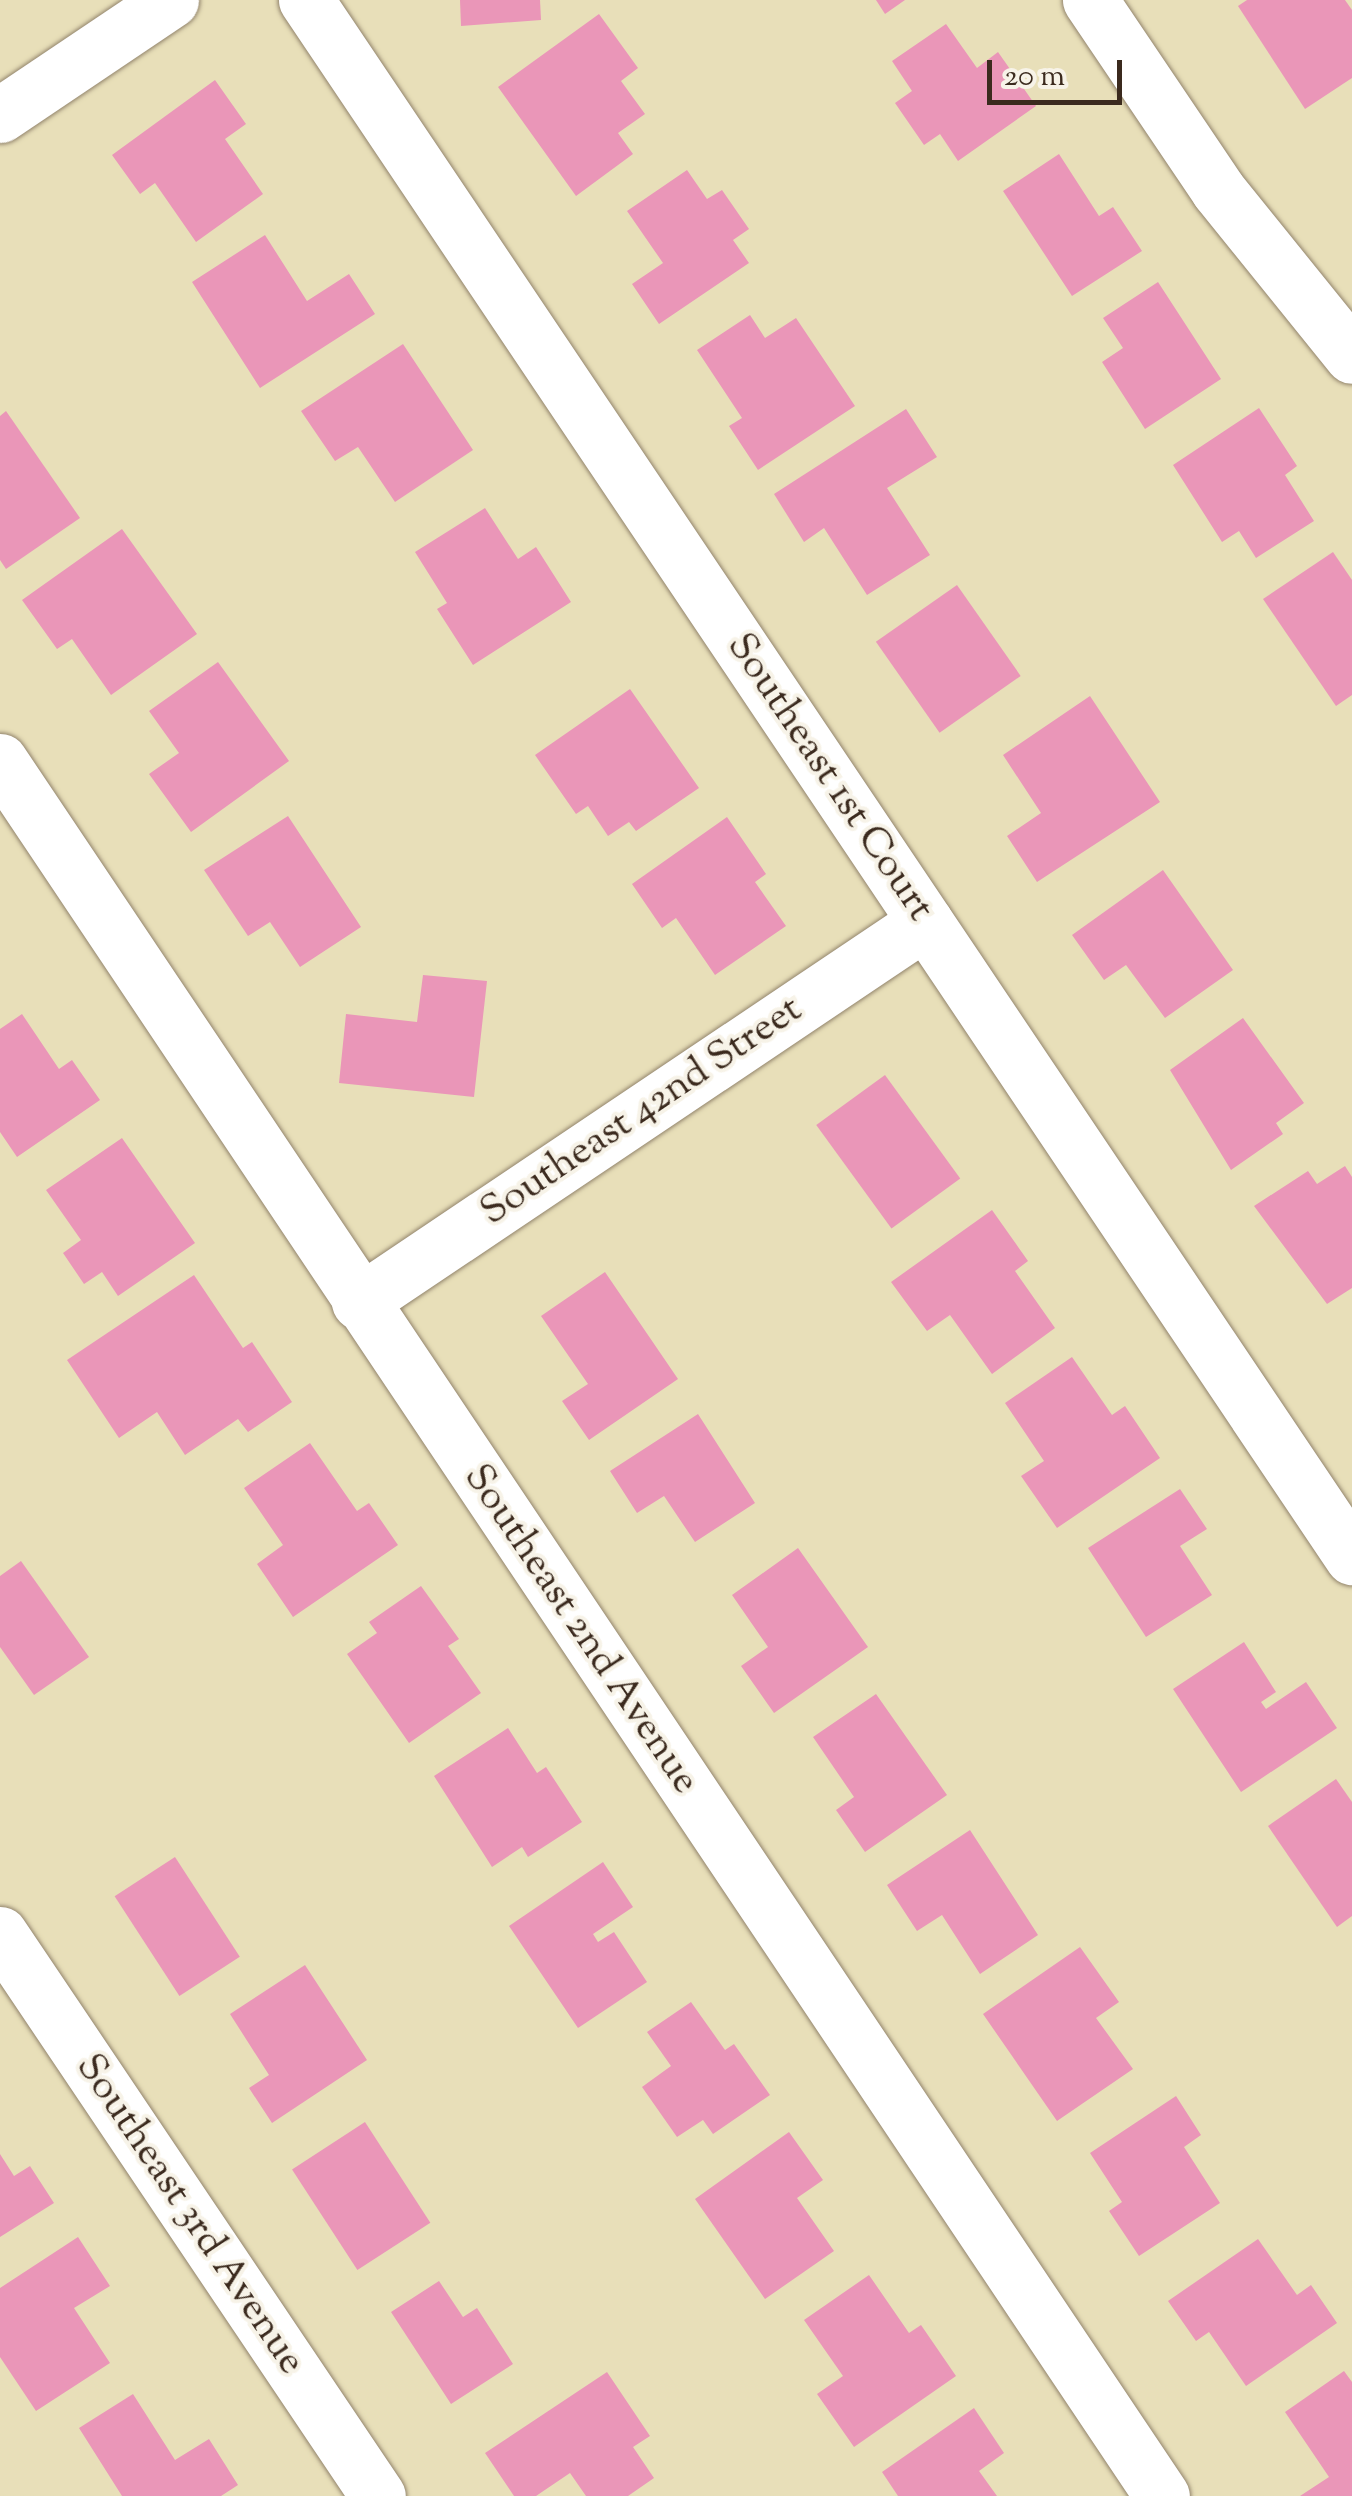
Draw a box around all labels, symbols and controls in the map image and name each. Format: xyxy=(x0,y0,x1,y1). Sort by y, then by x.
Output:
scale bar xyxy=(992,40,1127,102)
text: 20 m xyxy=(1004,56,1065,99)
street label: Southeast 1st Court xyxy=(715,625,943,931)
street label: Southeast 42nd Street xyxy=(472,987,812,1237)
street label: Southeast 2nd Avenue xyxy=(452,1456,708,1804)
street label: Southeast 3rd Avenue xyxy=(64,2046,314,2384)

